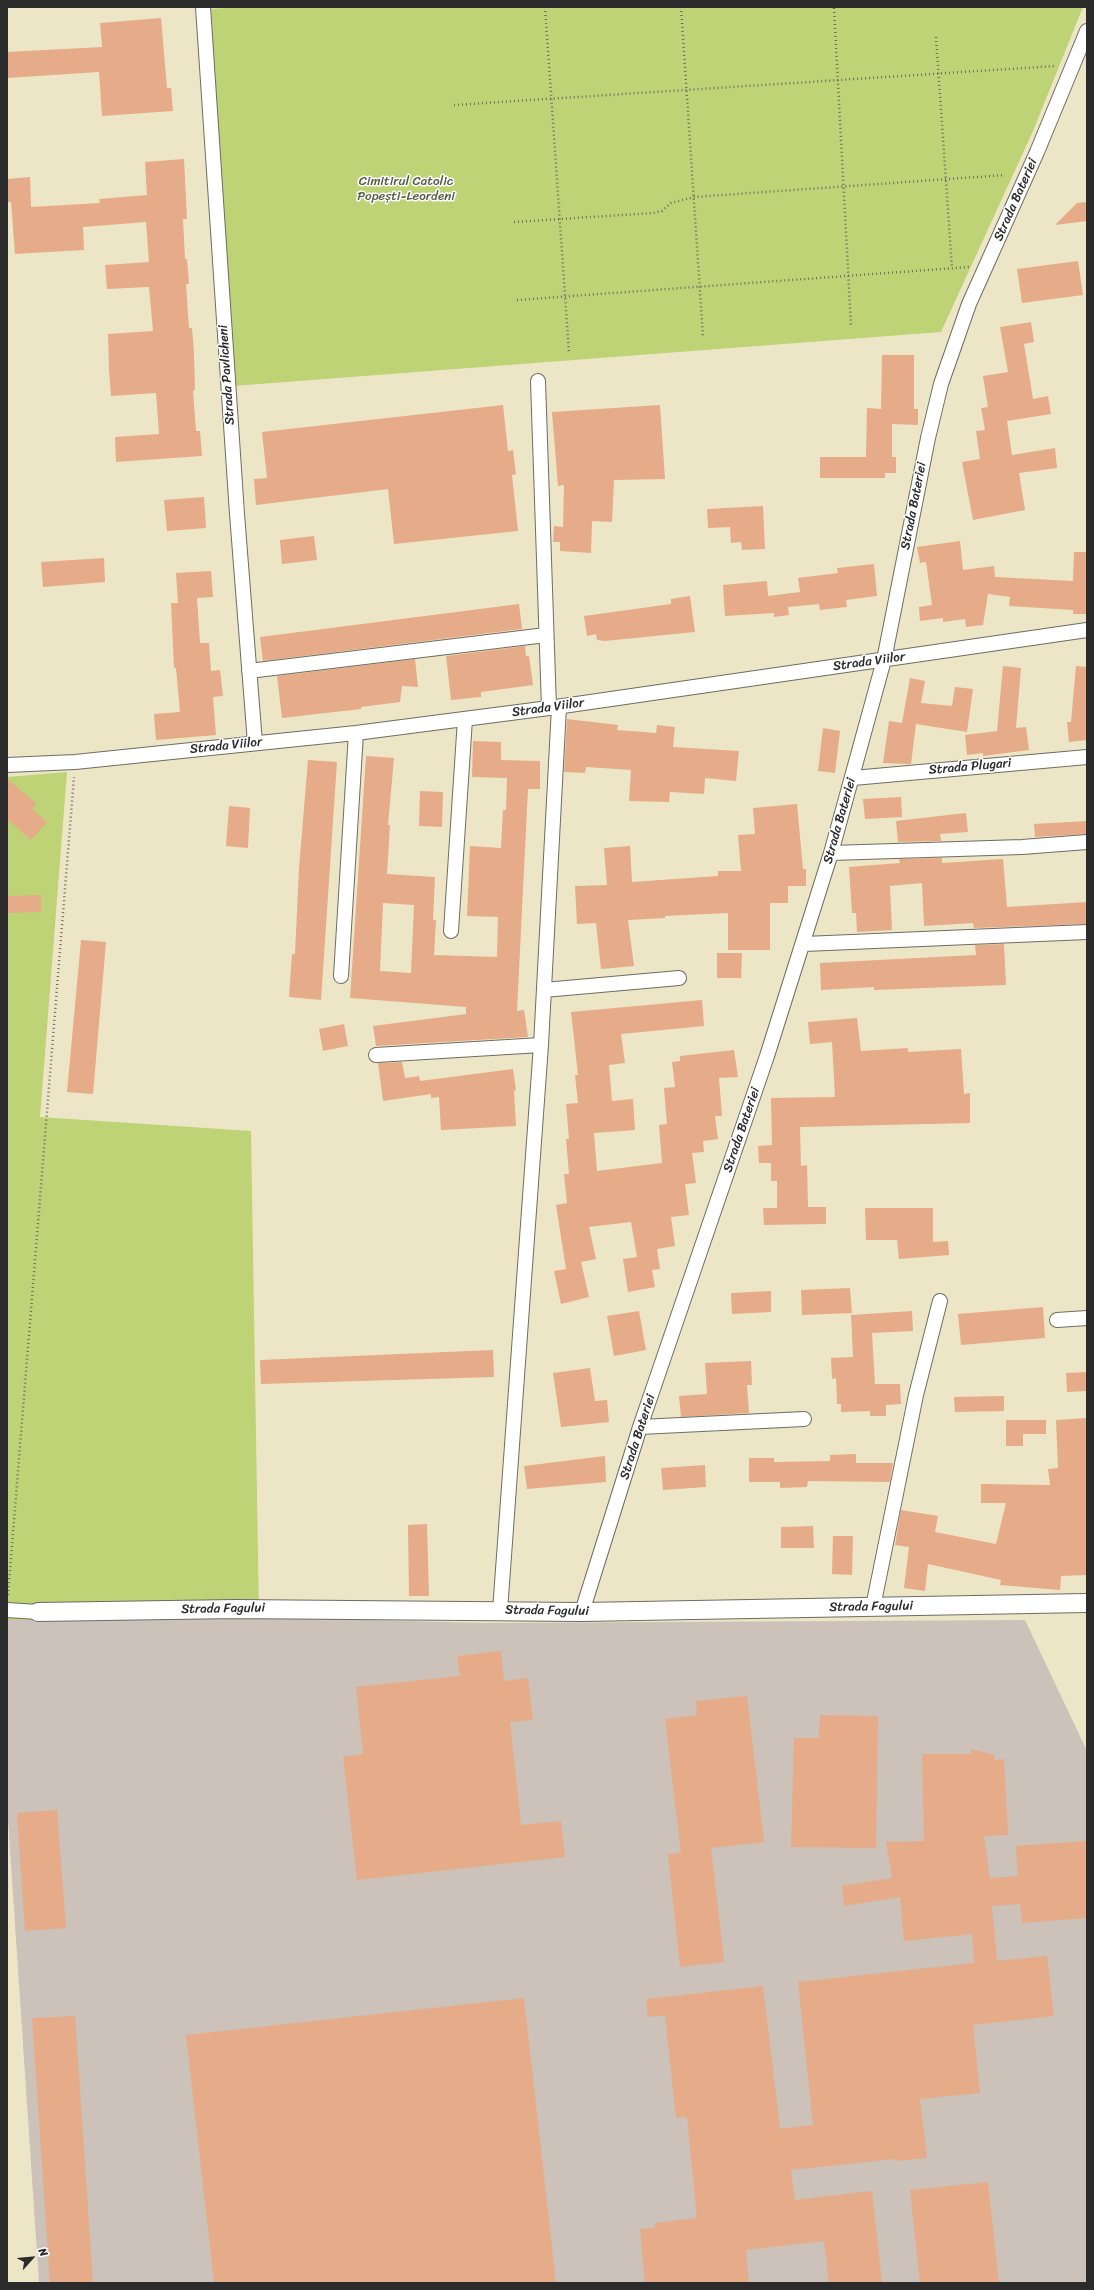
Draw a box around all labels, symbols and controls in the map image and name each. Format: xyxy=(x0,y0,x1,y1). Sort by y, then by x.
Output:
street label: Strada Bateriei xyxy=(991,156,1041,244)
park label: Cimitirul Catolic Popești-Leordeni xyxy=(357,174,455,205)
street label: Strada Pavlicheni xyxy=(216,324,238,426)
street label: Strada Bateriei xyxy=(898,461,930,551)
street label: Strada Viilor xyxy=(832,649,906,675)
street label: Strada Viilor xyxy=(511,695,585,721)
street label: Strada Viilor xyxy=(189,734,263,758)
street label: Strada Plugari xyxy=(928,756,1012,778)
street label: Strada Bateriei xyxy=(820,776,860,866)
street label: Strada Bateriei xyxy=(720,1086,764,1174)
street label: Strada Bateriei xyxy=(617,1392,659,1482)
street label: Strada Fagului xyxy=(829,1598,913,1616)
street label: Strada Fagului xyxy=(181,1600,265,1618)
street label: Strada Fagului xyxy=(505,1602,589,1620)
north arrow xyxy=(12,2238,52,2278)
text: N xyxy=(33,2245,53,2260)

